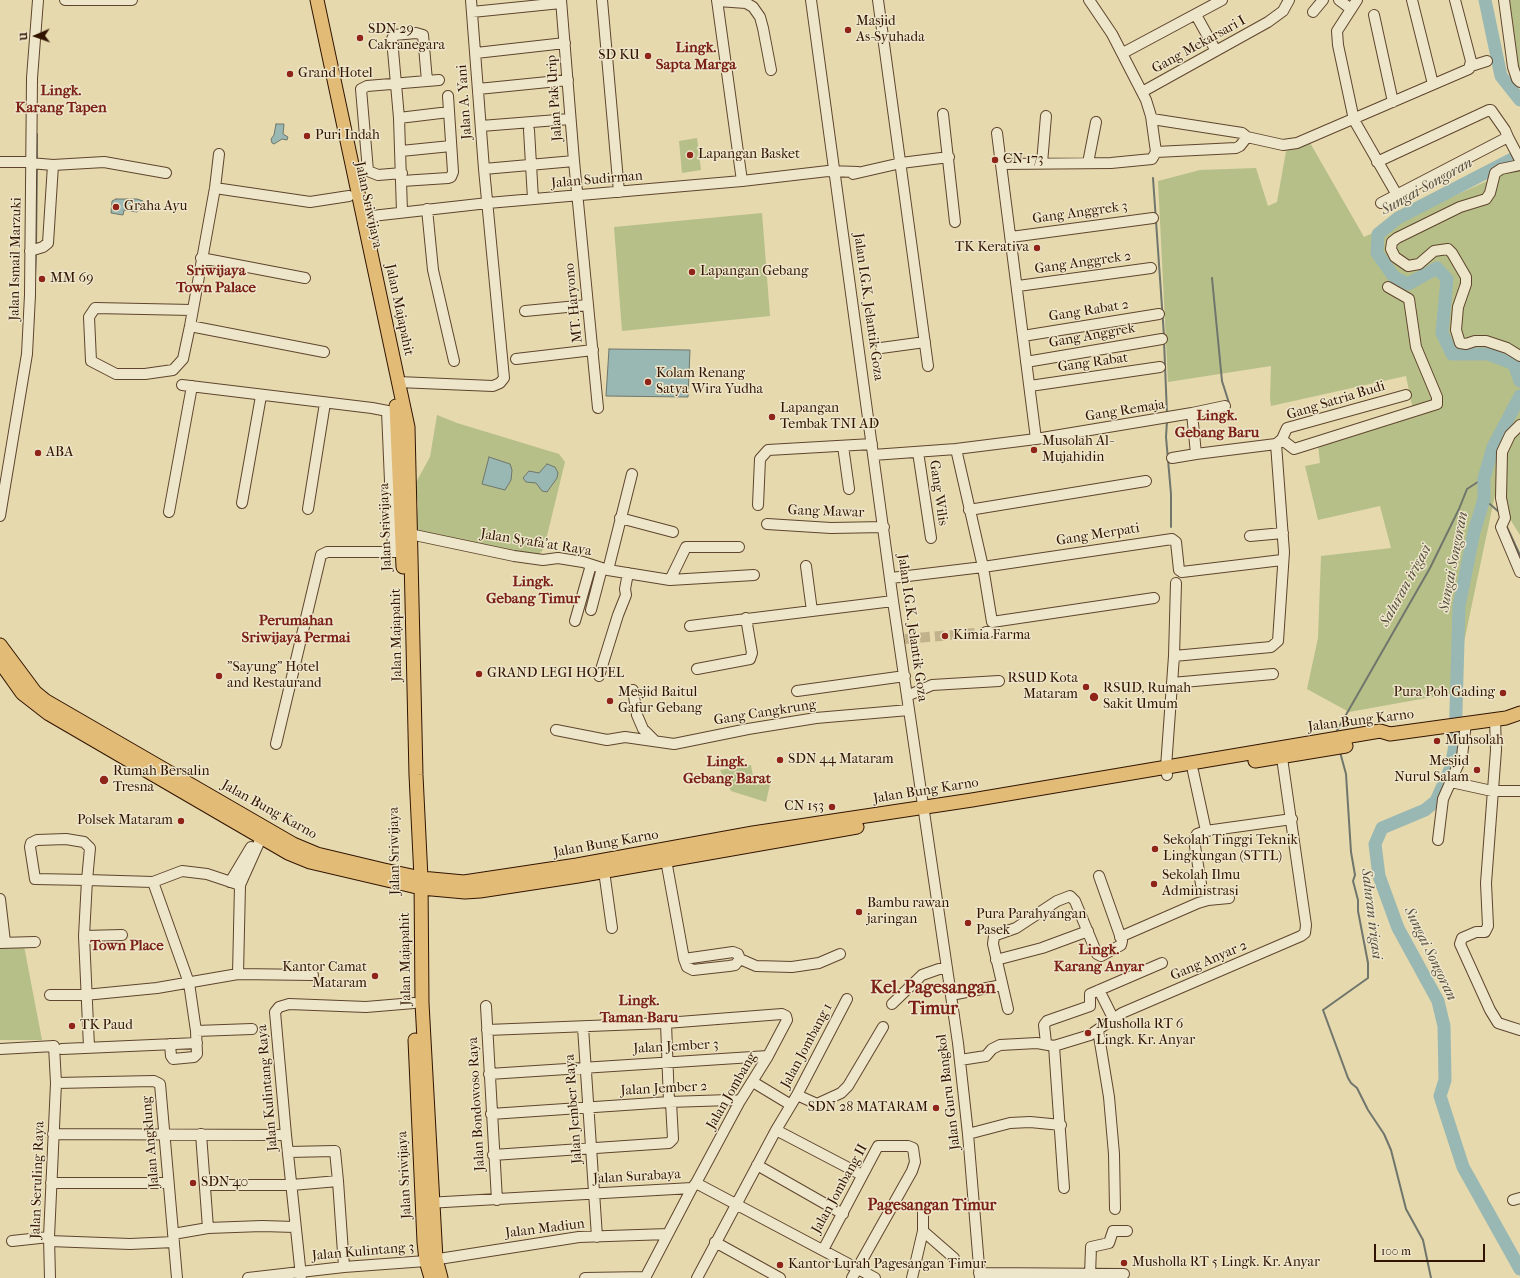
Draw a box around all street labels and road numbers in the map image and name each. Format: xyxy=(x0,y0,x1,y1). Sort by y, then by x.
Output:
street label: Gang Mekarsari I xyxy=(1149,12,1249,78)
street label: Jalan Pak Urip xyxy=(544,54,566,142)
street label: Jalan A. Yani xyxy=(454,64,476,140)
street label: Jalan Sriwijaya xyxy=(351,160,385,250)
street label: Jalan Sudirman xyxy=(550,168,644,192)
street label: Jalan Ismail Marzuki xyxy=(7,197,25,321)
street label: Gang Anggrek 3 xyxy=(1031,198,1129,228)
street label: Jalan I.G.K. Jelantik Goza xyxy=(849,232,887,382)
street label: Gang Anggrek 2 xyxy=(1034,248,1132,278)
street label: MT. Haryono xyxy=(561,262,587,344)
street label: Jalan Majapahit xyxy=(381,263,417,357)
street label: Gang Rabat 2 xyxy=(1048,296,1130,326)
street label: Gang Anggrek xyxy=(1048,320,1136,352)
street label: Gang Rabat xyxy=(1057,350,1129,376)
street label: Gang Satria Budi xyxy=(1285,378,1387,424)
street label: Gang Remaja xyxy=(1084,396,1166,426)
street label: Gang Wilis xyxy=(925,459,951,527)
street label: Jalan Sriwijaya xyxy=(376,483,396,571)
street label: Gang Mawar xyxy=(787,502,865,522)
street label: Gang Merpati xyxy=(1055,520,1141,550)
street label: Jalan Syafa'at Raya xyxy=(479,526,593,560)
street label: Jalan I.G.K. Jelantik Goza xyxy=(893,553,931,703)
street label: Jalan Majapahit xyxy=(388,588,406,682)
street label: Gang Cangkrung xyxy=(713,697,817,729)
street label: Jalan Bung Karno xyxy=(1307,706,1415,736)
street label: Jalan Bung Karno xyxy=(872,774,980,808)
street label: Jalan Bung Karno xyxy=(218,777,320,843)
street label: Jalan Sriwijaya xyxy=(386,807,404,895)
street label: Jalan Bung Karno xyxy=(552,826,660,862)
street label: Jalan Majapahit xyxy=(397,912,415,1006)
street label: Gang Anyar 2 xyxy=(1168,937,1250,985)
street label: Jalan Jombang 1 xyxy=(778,1001,836,1091)
street label: Jalan Kulintang Raya xyxy=(254,1024,282,1152)
street label: Jalan Guru Bangkol xyxy=(934,1033,964,1151)
street label: Jalan Bondowoso Raya xyxy=(465,1036,489,1172)
street label: Jalan Jember 3 xyxy=(633,1036,719,1058)
street label: Jalan Jombang xyxy=(703,1050,761,1132)
street label: Jalan Jember Raya xyxy=(562,1054,586,1164)
street label: Jalan Jember 2 xyxy=(620,1078,708,1100)
street label: Jalan Angklung xyxy=(139,1095,163,1189)
street label: Jalan Seruling Raya xyxy=(28,1121,48,1239)
street label: Jalan Sriwijaya xyxy=(394,1131,416,1219)
street label: Jalan Jombang II xyxy=(808,1141,872,1237)
street label: Jalan Surabaya xyxy=(593,1166,681,1188)
street label: Jalan Madiun xyxy=(504,1216,586,1242)
street label: Jalan Kulintang 3 xyxy=(311,1239,415,1265)

